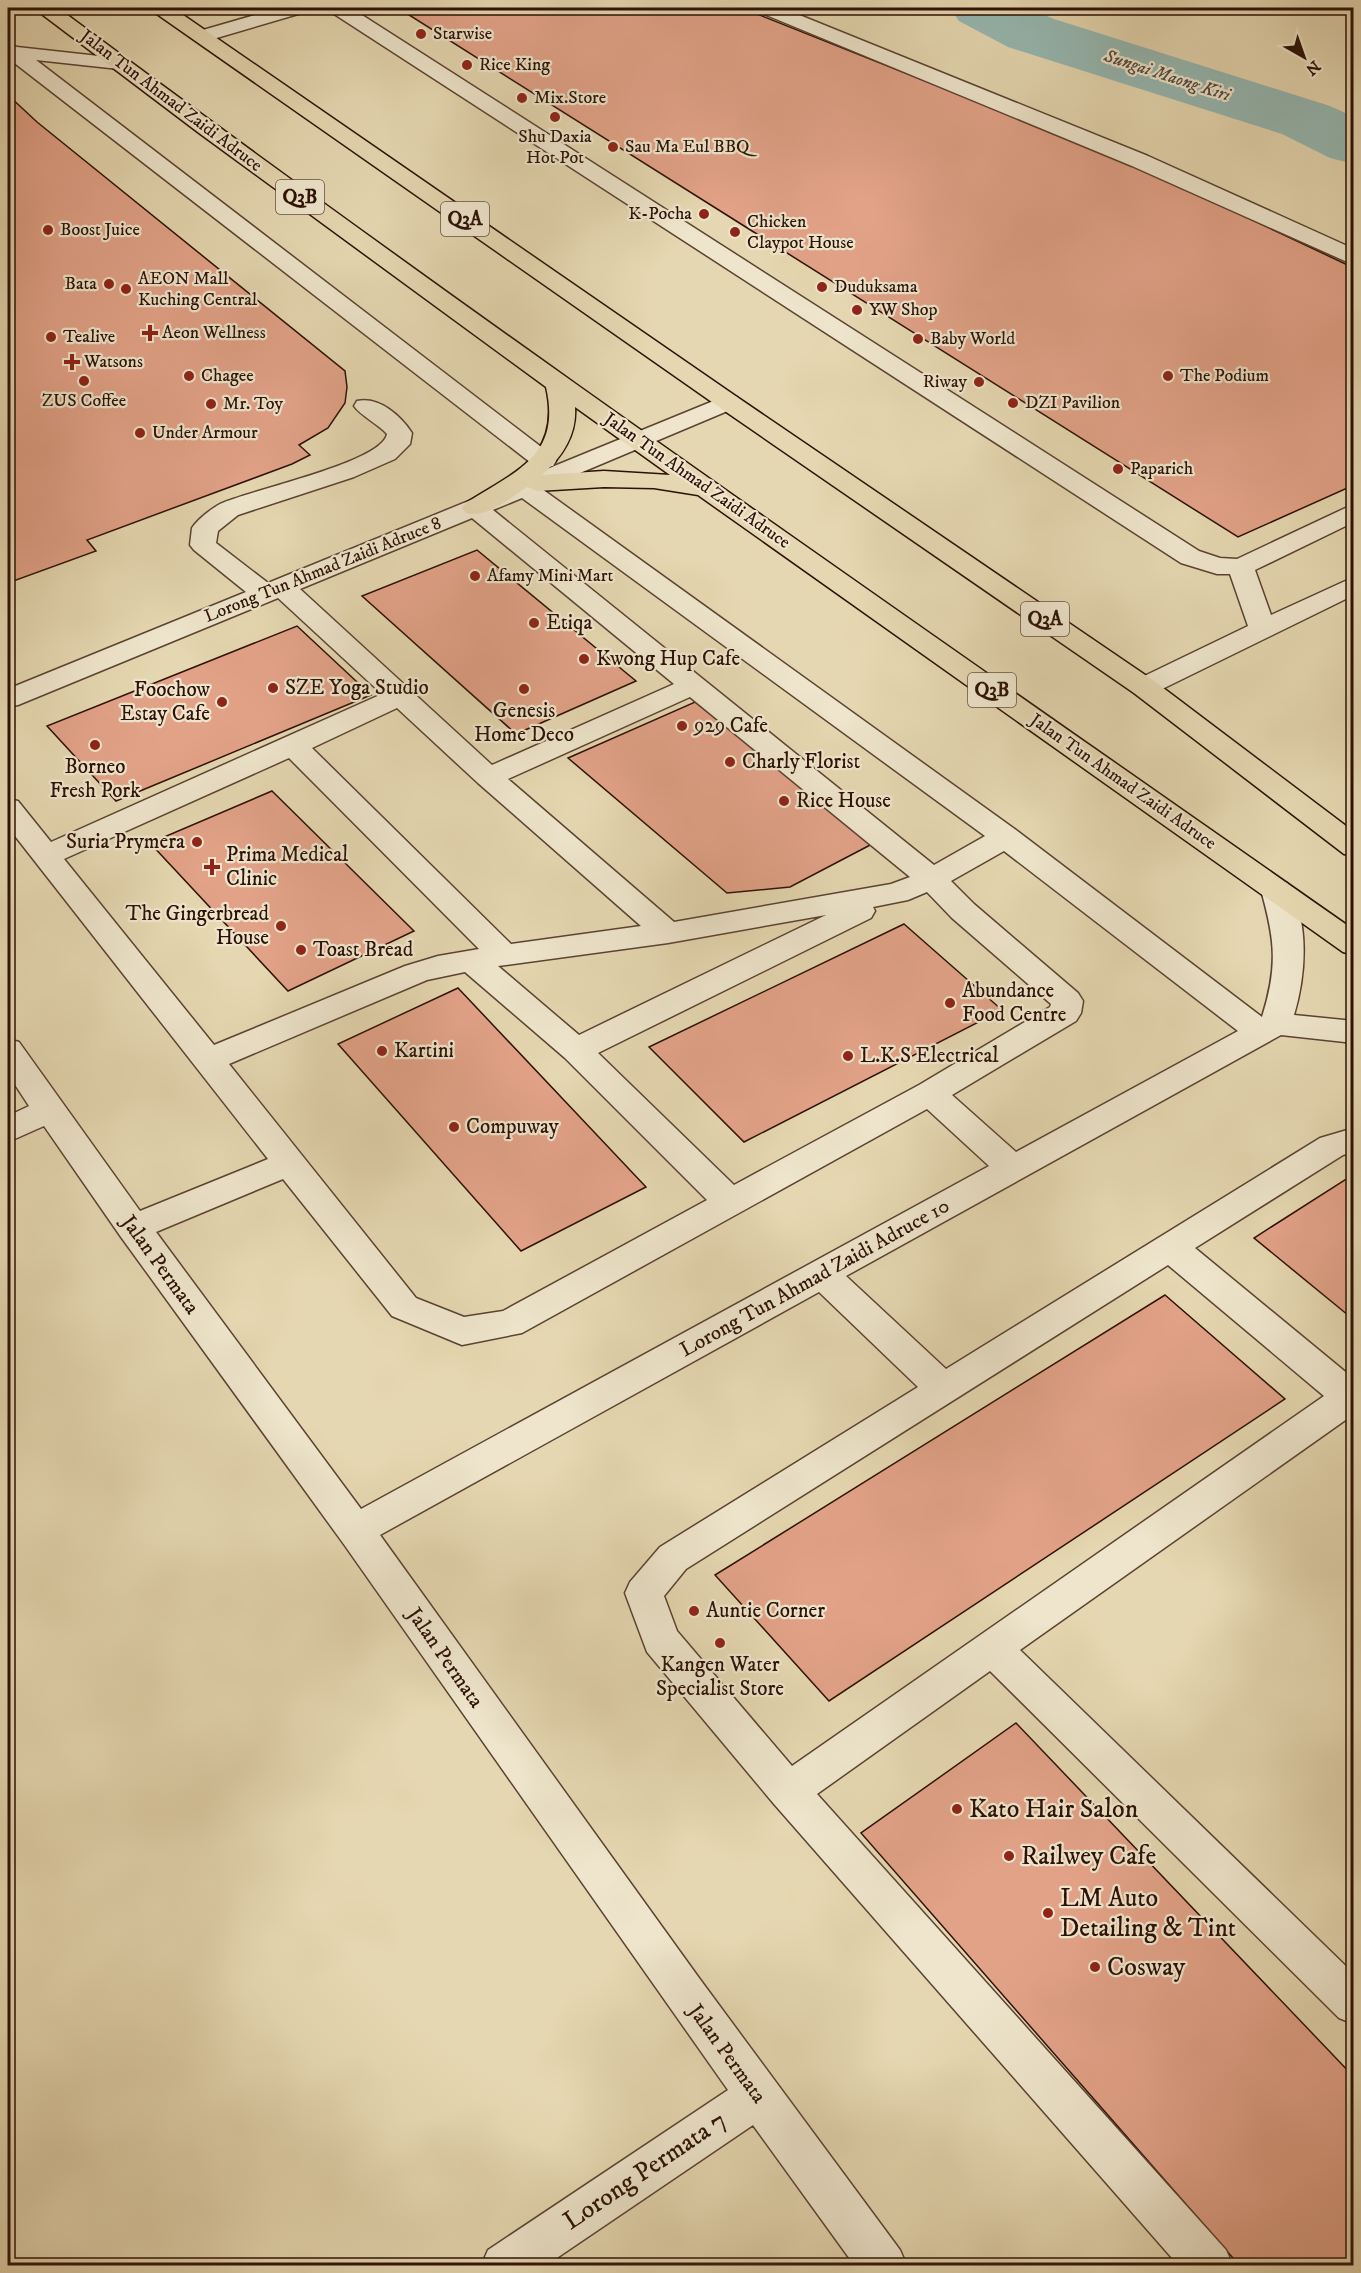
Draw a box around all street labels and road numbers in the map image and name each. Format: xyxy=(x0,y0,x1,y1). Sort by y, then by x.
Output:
street label: Jalan Tun Ahmad Zaidi Adruce xyxy=(74,24,266,177)
road number: Q3B xyxy=(276,180,324,214)
road number: Q3A xyxy=(441,202,489,236)
street label: Jalan Tun Ahmad Zaidi Adruce xyxy=(598,407,794,554)
street label: Lorong Tun Ahmad Zaidi Adruce 8 xyxy=(201,512,445,628)
road number: Q3A xyxy=(1021,602,1069,636)
road number: Q3B xyxy=(968,673,1016,707)
street label: Jalan Tun Ahmad Zaidi Adruce xyxy=(1024,708,1220,855)
street label: Lorong Tun Ahmad Zaidi Adruce 10 xyxy=(676,1193,954,1363)
street label: Jalan Permata xyxy=(114,1209,205,1320)
street label: Jalan Permata xyxy=(400,1601,489,1713)
street label: Jalan Permata xyxy=(681,1998,772,2109)
street label: Lorong Permata 7 xyxy=(557,2104,733,2238)

